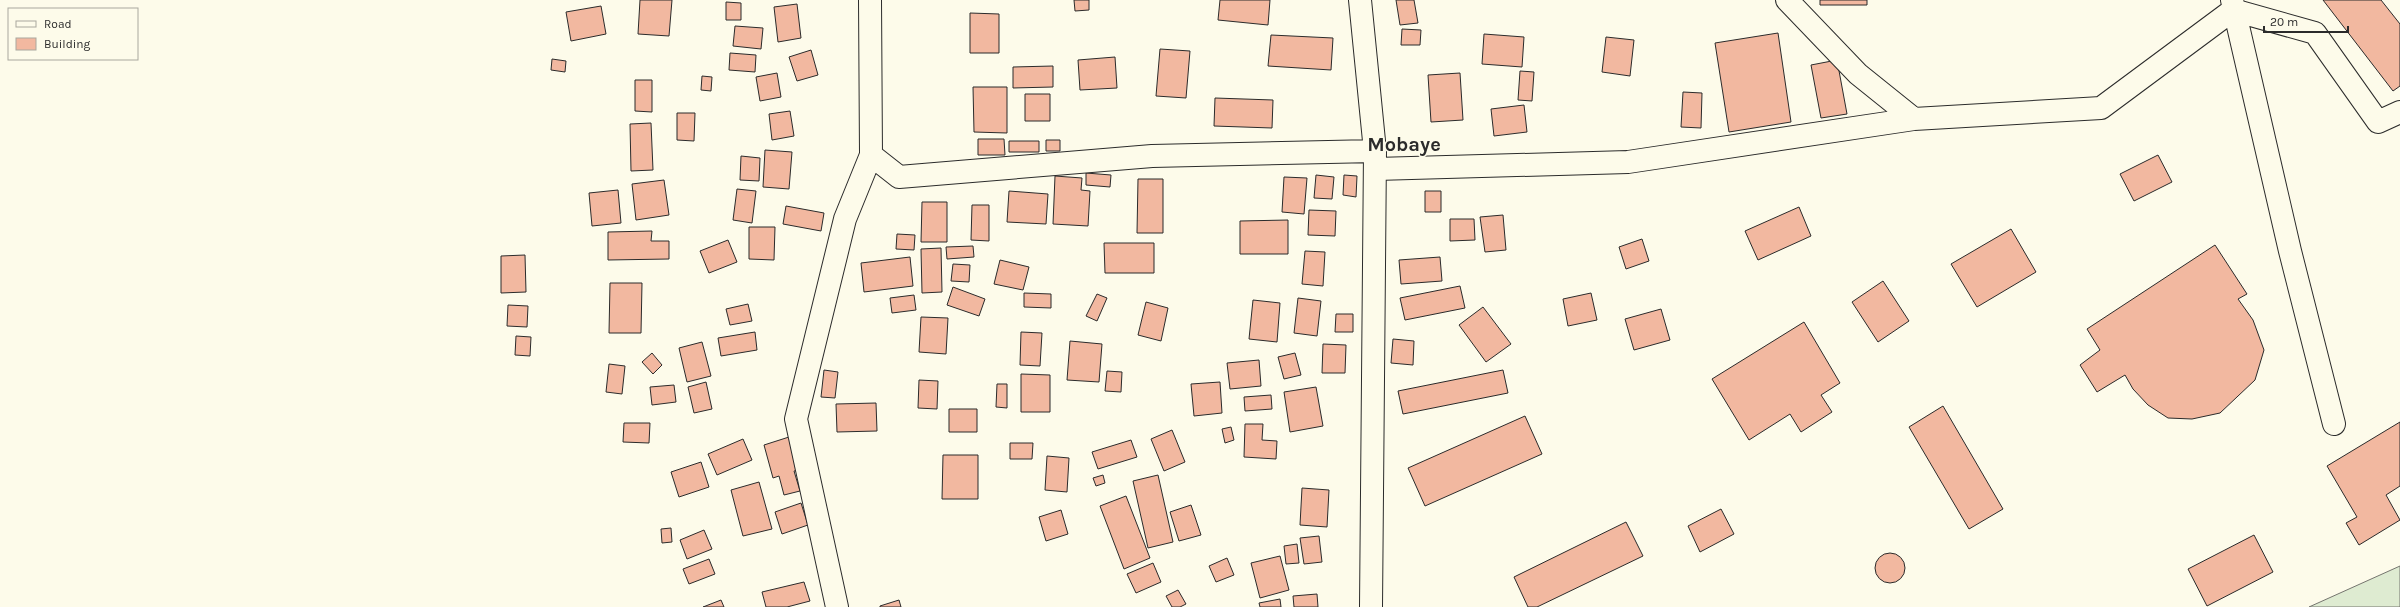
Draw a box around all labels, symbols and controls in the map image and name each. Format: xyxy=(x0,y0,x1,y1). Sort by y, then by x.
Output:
legend xyxy=(8,8,138,60)
scale bar xyxy=(2264,8,2348,34)
text: 20 m xyxy=(2270,15,2298,29)
text: Road xyxy=(44,17,72,31)
text: Building xyxy=(44,37,91,51)
district label: Mobaye xyxy=(1367,133,1441,156)

